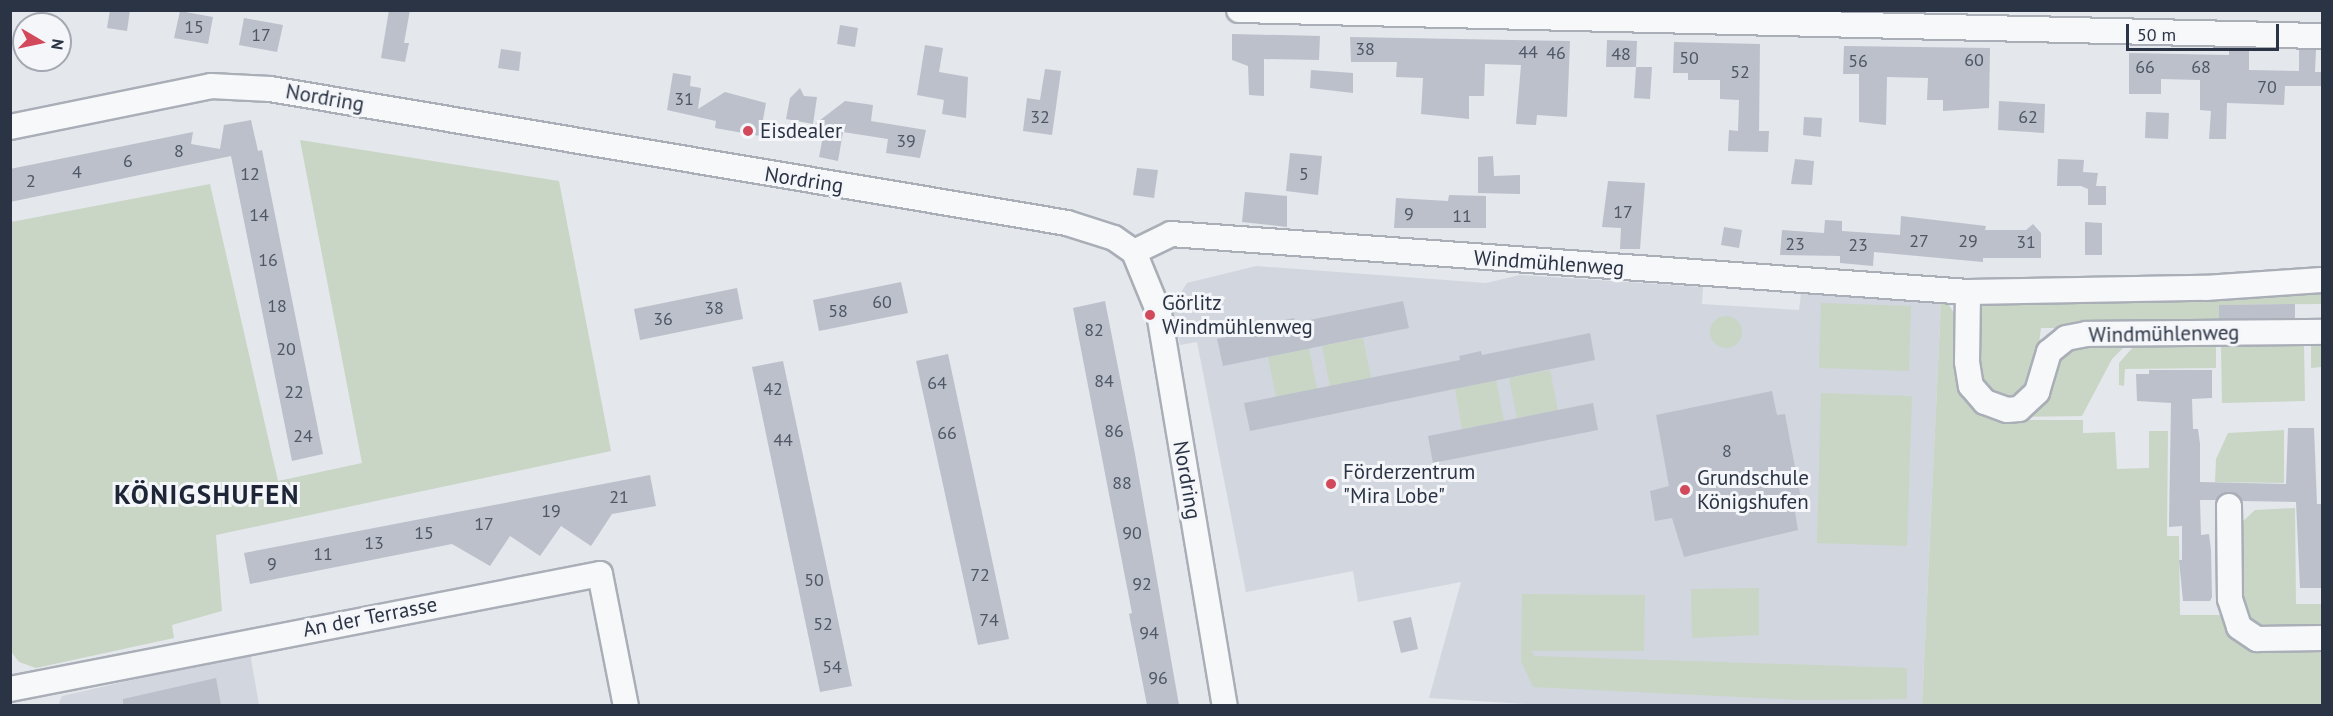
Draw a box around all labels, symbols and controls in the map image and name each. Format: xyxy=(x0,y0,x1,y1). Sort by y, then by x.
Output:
north arrow xyxy=(12,12,72,72)
scale bar xyxy=(2129,12,2282,50)
house number: 15 xyxy=(184,16,204,38)
text: 50 m xyxy=(2137,23,2176,46)
house number: 17 xyxy=(251,24,271,46)
text: N xyxy=(47,38,69,51)
house number: 38 xyxy=(1355,38,1375,60)
house number: 44 xyxy=(1518,41,1538,63)
house number: 46 xyxy=(1546,42,1566,64)
house number: 48 xyxy=(1611,43,1631,65)
house number: 50 xyxy=(1679,47,1699,69)
house number: 60 xyxy=(1964,49,1984,71)
house number: 56 xyxy=(1848,50,1868,72)
house number: 66 xyxy=(2135,56,2155,78)
house number: 68 xyxy=(2191,56,2211,78)
house number: 52 xyxy=(1730,61,1750,83)
house number: 70 xyxy=(2257,76,2277,98)
street label: Nordring xyxy=(284,79,366,117)
house number: 31 xyxy=(674,88,694,110)
house number: 32 xyxy=(1030,106,1050,128)
house number: 62 xyxy=(2018,106,2038,128)
place label: Eisdealer xyxy=(760,118,842,144)
marker: Eisdealer xyxy=(741,124,755,138)
house number: 39 xyxy=(896,130,916,152)
house number: 8 xyxy=(174,140,184,162)
house number: 6 xyxy=(123,150,133,172)
house number: 4 xyxy=(72,161,82,183)
street label: Nordring xyxy=(763,161,845,199)
house number: 12 xyxy=(240,163,260,185)
house number: 5 xyxy=(1299,163,1309,185)
house number: 2 xyxy=(26,170,36,192)
house number: 17 xyxy=(1613,201,1633,223)
house number: 9 xyxy=(1404,203,1414,225)
house number: 14 xyxy=(249,204,269,226)
house number: 11 xyxy=(1452,205,1472,227)
house number: 27 xyxy=(1909,230,1929,252)
house number: 29 xyxy=(1958,230,1978,252)
house number: 31 xyxy=(2016,231,2036,253)
house number: 23 xyxy=(1785,233,1805,255)
house number: 23 xyxy=(1848,234,1868,256)
street label: Windmühlenweg xyxy=(1473,245,1625,281)
house number: 16 xyxy=(258,249,278,271)
place label: Görlitz Windmühlenweg xyxy=(1162,290,1313,340)
house number: 60 xyxy=(872,291,892,313)
house number: 18 xyxy=(267,295,287,317)
house number: 38 xyxy=(704,297,724,319)
house number: 58 xyxy=(828,300,848,322)
house number: 36 xyxy=(653,308,673,330)
marker: Görlitz Windmühlenweg xyxy=(1143,308,1157,322)
house number: 82 xyxy=(1084,319,1104,341)
street label: Windmühlenweg xyxy=(2088,320,2240,348)
house number: 20 xyxy=(276,338,296,360)
house number: 84 xyxy=(1094,370,1114,392)
house number: 64 xyxy=(927,372,947,394)
house number: 42 xyxy=(763,378,783,400)
house number: 22 xyxy=(284,381,304,403)
house number: 86 xyxy=(1104,420,1124,442)
house number: 66 xyxy=(937,422,957,444)
house number: 24 xyxy=(293,425,313,447)
house number: 44 xyxy=(773,429,793,451)
street label: Nordring xyxy=(1168,439,1206,521)
house number: 8 xyxy=(1722,440,1732,462)
place label: Förderzentrum "Mira Lobe" xyxy=(1343,459,1475,509)
place label: Grundschule Königshufen xyxy=(1697,465,1809,515)
house number: 88 xyxy=(1112,472,1132,494)
marker: Förderzentrum "Mira Lobe" xyxy=(1324,477,1338,491)
district label: KÖNIGSHUFEN xyxy=(114,479,300,511)
marker: Grundschule Königshufen xyxy=(1678,483,1692,497)
house number: 21 xyxy=(609,486,629,508)
house number: 19 xyxy=(541,500,561,522)
house number: 17 xyxy=(474,513,494,535)
house number: 15 xyxy=(414,522,434,544)
house number: 90 xyxy=(1122,522,1142,544)
house number: 13 xyxy=(364,532,384,554)
house number: 11 xyxy=(313,543,333,565)
house number: 9 xyxy=(267,553,277,575)
house number: 72 xyxy=(970,564,990,586)
house number: 50 xyxy=(804,569,824,591)
house number: 92 xyxy=(1132,573,1152,595)
street label: An der Terrasse xyxy=(300,592,440,642)
house number: 74 xyxy=(979,609,999,631)
house number: 52 xyxy=(813,613,833,635)
house number: 94 xyxy=(1139,622,1159,644)
house number: 54 xyxy=(822,656,842,678)
house number: 96 xyxy=(1148,667,1168,689)

